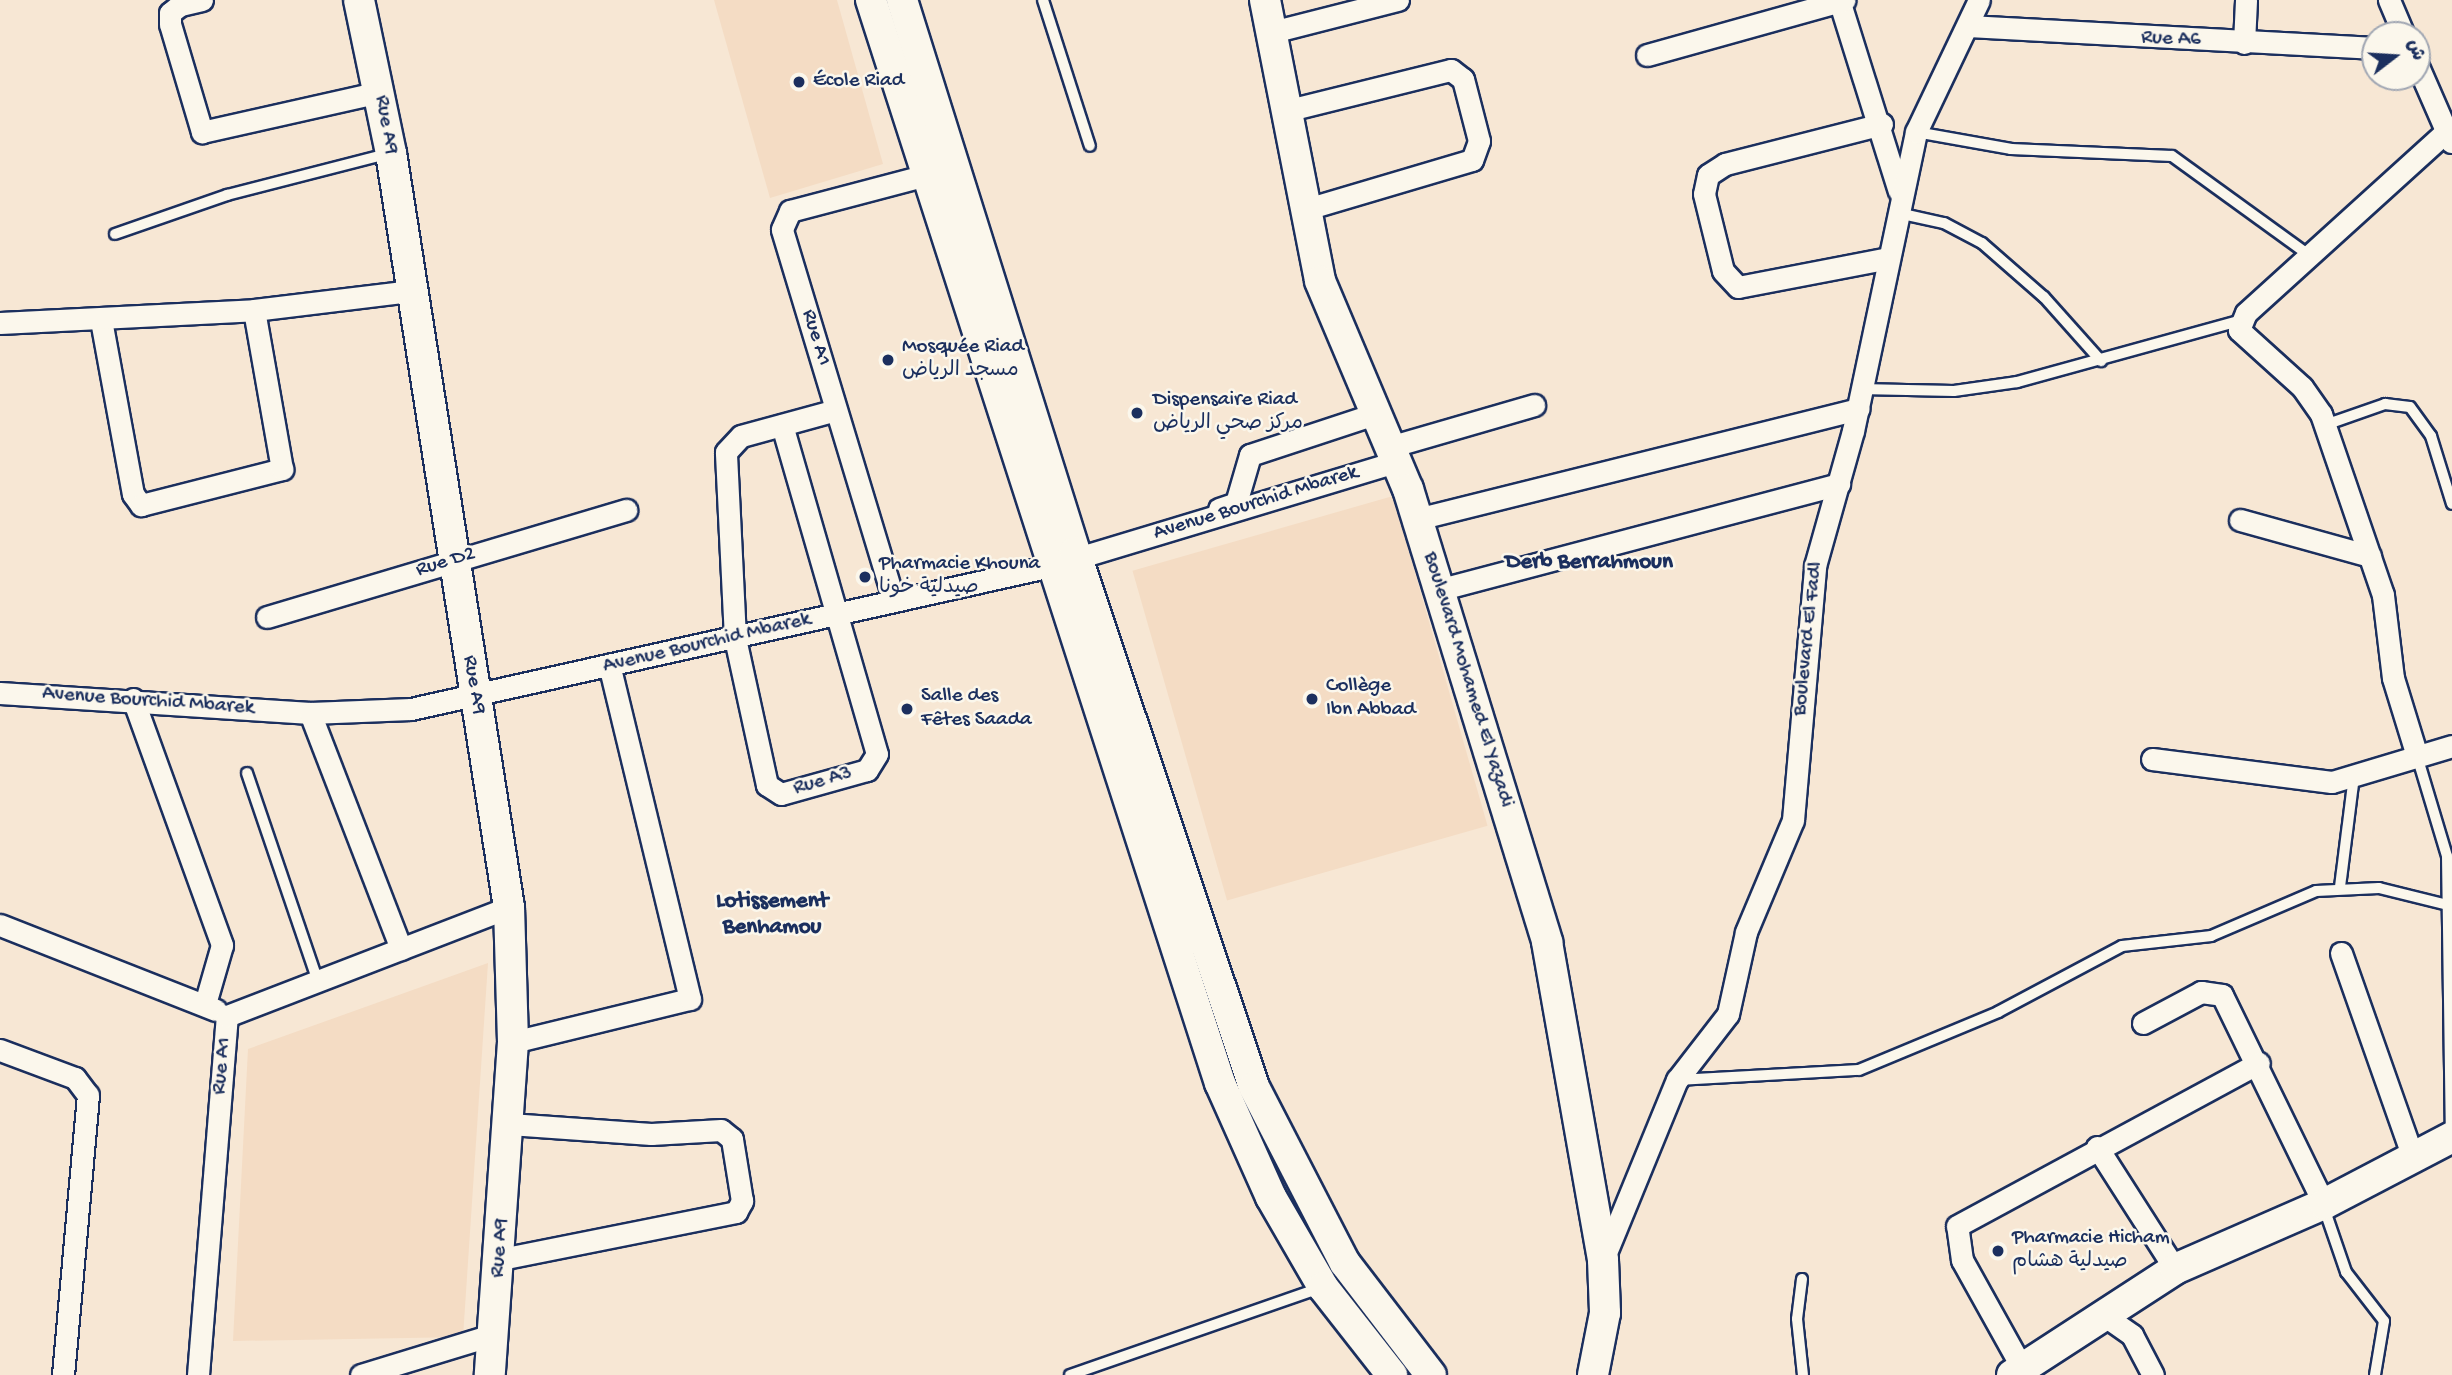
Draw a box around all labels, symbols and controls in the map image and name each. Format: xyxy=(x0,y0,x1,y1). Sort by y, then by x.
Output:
north arrow xyxy=(2361,21,2431,91)
street label: Rue A6 xyxy=(2141,26,2201,54)
text: ش xyxy=(2401,37,2429,64)
place label: École Riad xyxy=(813,69,904,95)
marker: École Riad xyxy=(791,74,807,90)
street label: Rue A9 xyxy=(367,93,403,157)
street label: Rue A1 xyxy=(795,307,835,369)
place label: Mosquée Riad مسجد الرياض xyxy=(902,335,1024,385)
marker: Mosquée Riad مسجد الرياض xyxy=(880,352,896,368)
place label: Dispensaire Riad مركز صحي الرياض xyxy=(1153,388,1303,438)
marker: Dispensaire Riad مركز صحي الرياض xyxy=(1127,403,1147,423)
street label: Avenue Bourchid Mbarek xyxy=(1151,461,1361,547)
street label: Rue D2 xyxy=(413,542,479,584)
street label: Boulevard Mohamed El Yazadi xyxy=(1416,549,1518,811)
district label: Derb Berrahmoun xyxy=(1505,549,1673,577)
place label: Pharmacie Khouna صيدلية خونا xyxy=(879,552,1040,602)
street label: Boulevard El Fadl xyxy=(1788,561,1830,717)
marker: Pharmacie Khouna صيدلية خونا xyxy=(857,569,873,585)
street label: Avenue Bourchid Mbarek xyxy=(601,608,813,680)
street label: Rue A9 xyxy=(455,653,491,717)
place label: Collège Ibn Abbad xyxy=(1326,674,1416,724)
street label: Avenue Bourchid Mbarek xyxy=(41,682,255,722)
place label: Salle des Fêtes Saada xyxy=(921,684,1032,734)
marker: Collège Ibn Abbad xyxy=(1304,691,1320,707)
marker: Salle des Fêtes Saada xyxy=(899,701,915,717)
street label: Rue A3 xyxy=(791,762,855,802)
district label: Lotissement Benhamou xyxy=(716,888,828,942)
street label: Rue A1 xyxy=(208,1036,238,1096)
street label: Rue A9 xyxy=(486,1217,516,1279)
place label: Pharmacie Hicham صيدلية هشام xyxy=(2012,1226,2170,1276)
marker: Pharmacie Hicham صيدلية هشام xyxy=(1990,1243,2006,1259)

